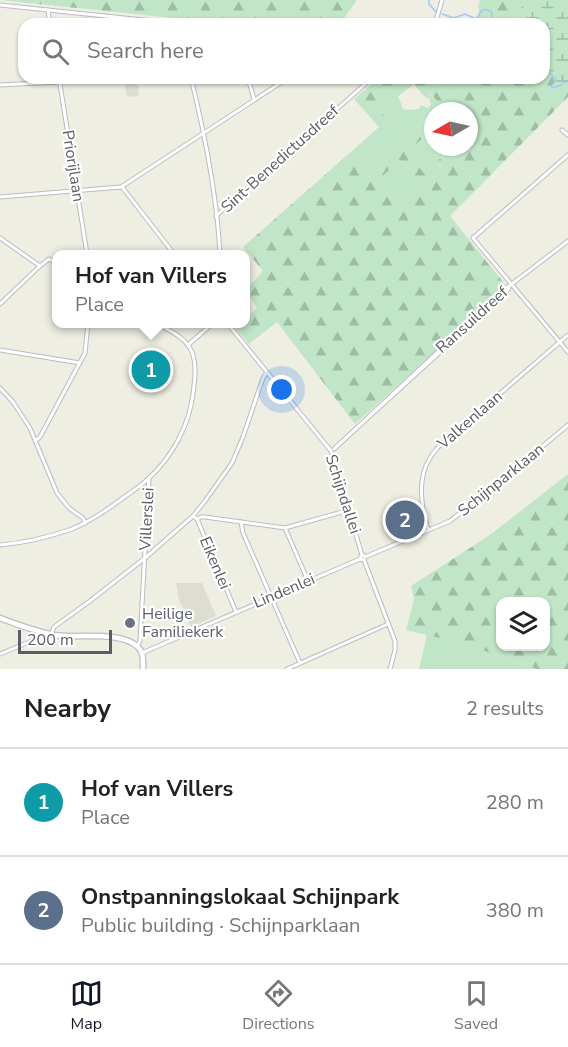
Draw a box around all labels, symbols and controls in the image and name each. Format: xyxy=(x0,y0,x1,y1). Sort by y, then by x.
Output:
search box xyxy=(18,18,550,84)
icon: search xyxy=(39,35,72,68)
text: Search here xyxy=(87,36,204,66)
street label: Sint-Benedictusdreef xyxy=(216,100,344,218)
north arrow xyxy=(424,102,478,156)
street label: Priorijlaan xyxy=(56,129,90,203)
popup xyxy=(52,250,250,328)
text: Hof van Villers xyxy=(75,261,227,291)
street label: Ransuildreef xyxy=(431,281,514,358)
text: Place xyxy=(75,291,124,318)
pin: 1 xyxy=(132,348,170,392)
your location xyxy=(267,375,296,404)
street label: Valkenlaan xyxy=(432,386,507,455)
street label: Schijnparklaan xyxy=(453,438,549,522)
street label: Schijndallei xyxy=(320,451,366,537)
street label: Villerslei xyxy=(134,487,160,552)
pin: 2 xyxy=(386,498,424,542)
street label: Eikenlei xyxy=(194,533,236,593)
street label: Lindenlei xyxy=(250,568,318,614)
map controls xyxy=(496,597,550,651)
button: layers xyxy=(496,597,550,651)
place label: Heilige Familiekerk xyxy=(142,603,224,643)
marker: Heilige Familiekerk xyxy=(123,616,137,630)
scale bar xyxy=(18,627,112,654)
text: 200 m xyxy=(27,629,74,651)
text: Nearby xyxy=(24,691,111,726)
text: 2 results xyxy=(466,695,544,722)
text: Hof van Villers xyxy=(81,774,233,804)
text: 1 xyxy=(38,789,50,816)
text: 280 m xyxy=(486,789,544,816)
text: Place xyxy=(81,804,130,831)
text: Onstpanningslokaal Schijnpark xyxy=(81,882,399,912)
text: 2 xyxy=(38,897,50,924)
text: 380 m xyxy=(486,897,544,924)
text: Public building · Schijnparklaan xyxy=(81,912,360,939)
tab: Map xyxy=(70,977,103,1035)
tab: Directions xyxy=(242,977,314,1035)
tab: Saved xyxy=(454,977,498,1035)

